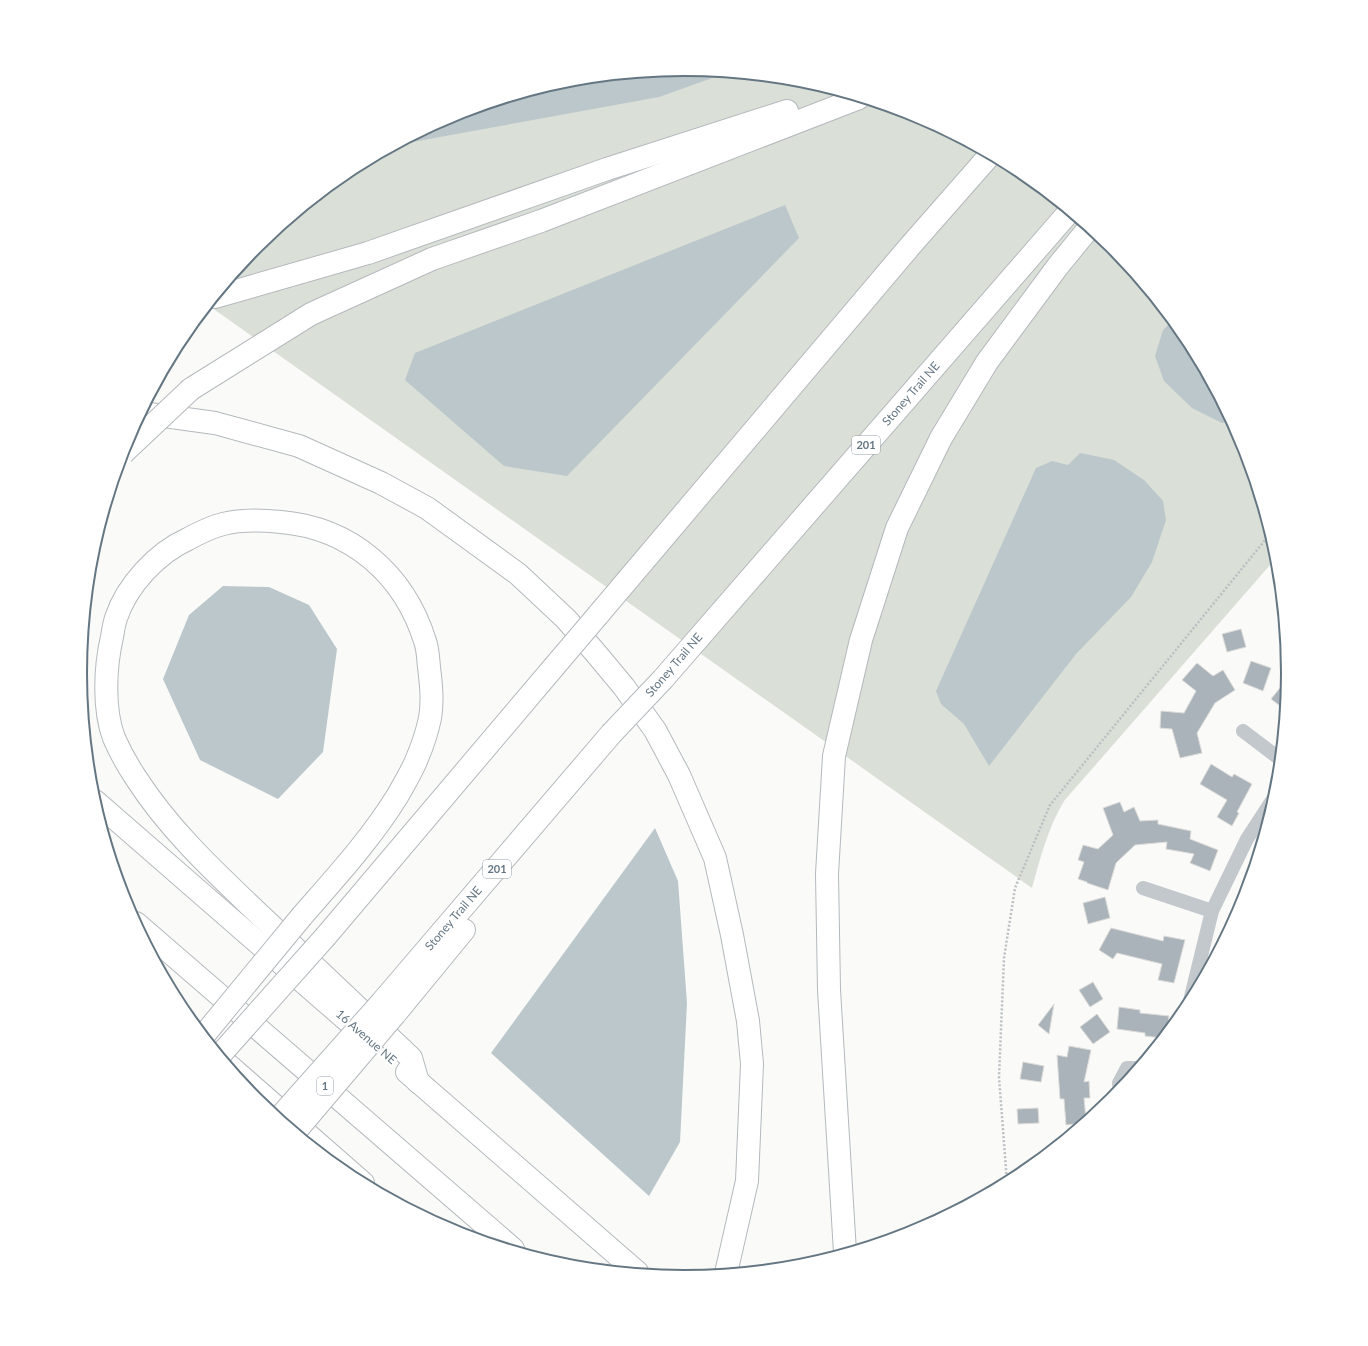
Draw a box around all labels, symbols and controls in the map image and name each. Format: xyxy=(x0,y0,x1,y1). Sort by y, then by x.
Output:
street label: Stoney Trail NE xyxy=(879,358,943,428)
road number: 201 xyxy=(852,436,880,454)
street label: Stoney Trail NE xyxy=(642,630,705,700)
road number: 201 xyxy=(483,860,511,878)
street label: Stoney Trail NE xyxy=(421,883,485,953)
street label: 16 Avenue NE xyxy=(333,1006,400,1067)
road number: 1 xyxy=(317,1077,333,1095)

